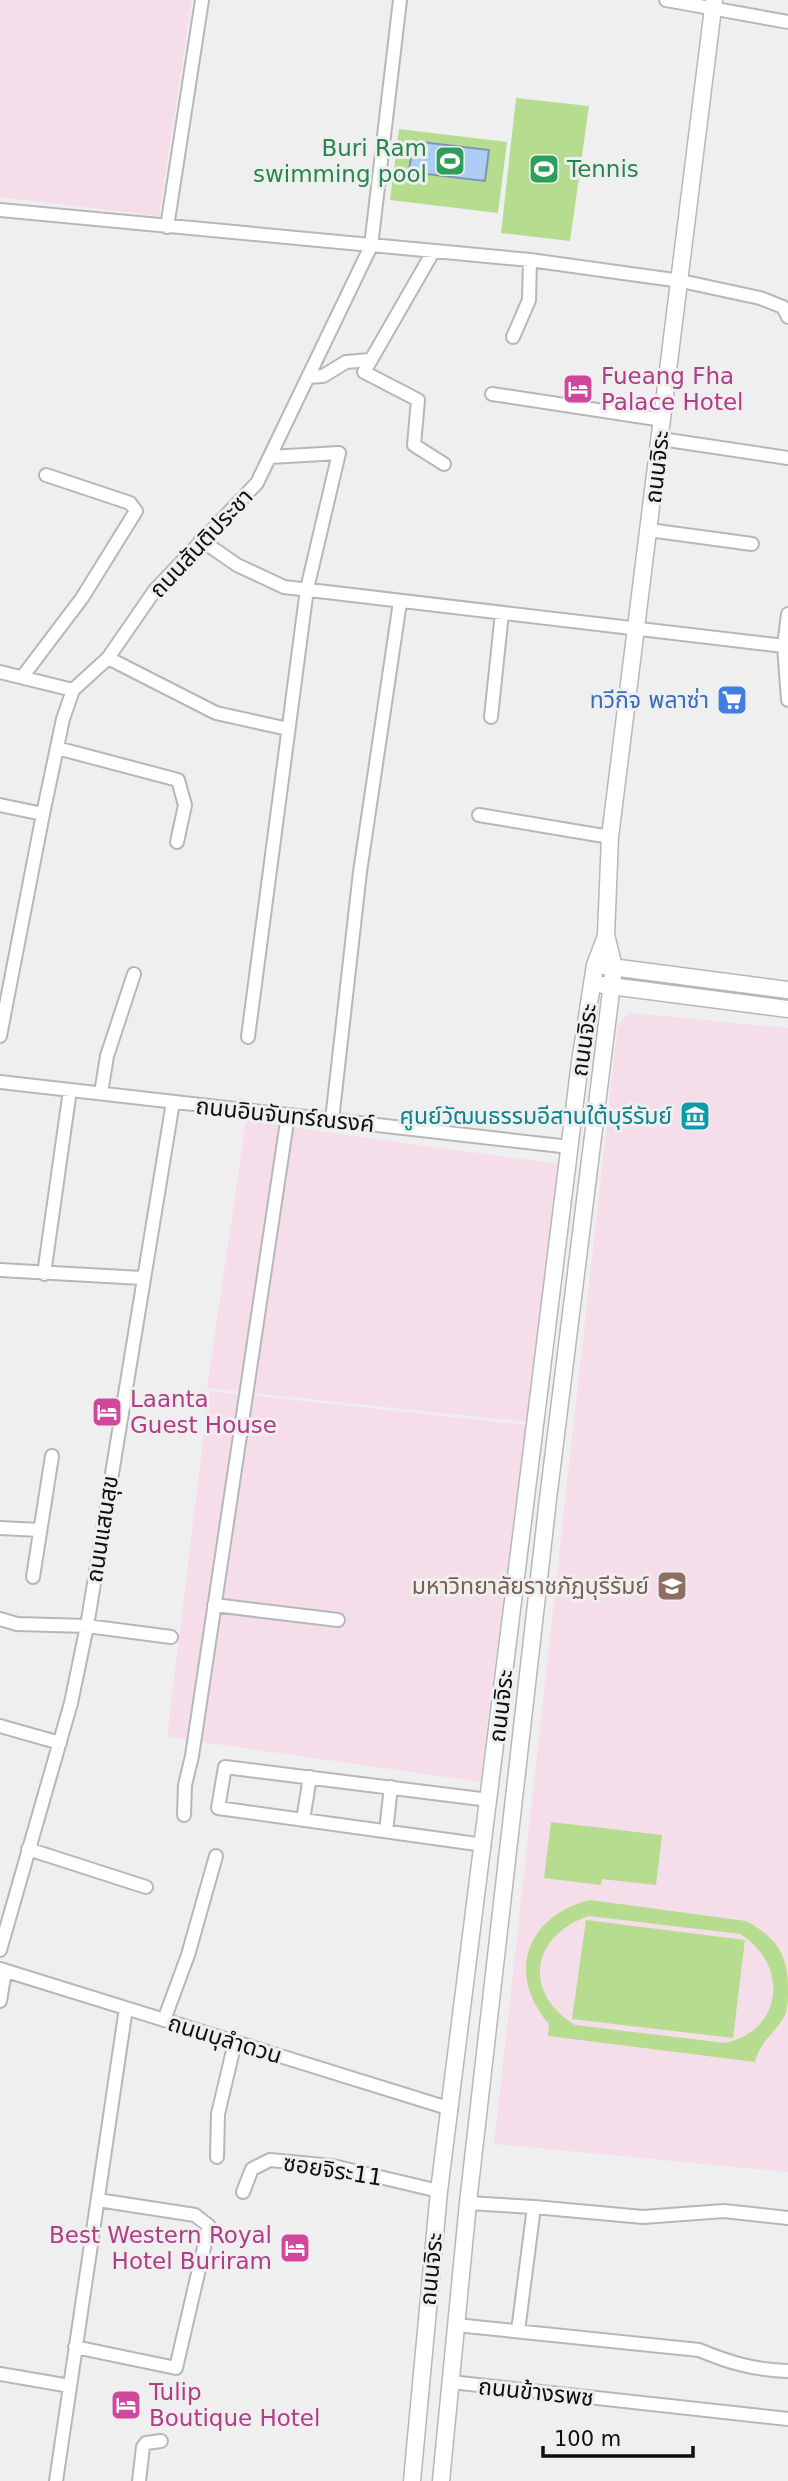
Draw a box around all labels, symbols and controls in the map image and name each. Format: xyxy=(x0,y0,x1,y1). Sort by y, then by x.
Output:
place label: Buri Ram swimming pool xyxy=(253,135,427,187)
sports icon: Buri Ram swimming pool xyxy=(433,144,467,178)
sports icon: Tennis xyxy=(527,152,561,186)
place label: Tennis xyxy=(566,156,639,182)
place label: Fueang Fha Palace Hotel xyxy=(601,363,743,415)
hotel icon: Fueang Fha Palace Hotel xyxy=(561,372,595,406)
street label: ถนนจิระ xyxy=(640,429,674,505)
street label: ถนนสันติประชา xyxy=(144,483,258,603)
supermarket icon: ทวีกิจ พลาซ่า xyxy=(715,683,749,717)
place label: ทวีกิจ พลาซ่า xyxy=(590,687,709,713)
street label: ถนนจิระ xyxy=(566,1002,602,1078)
street label: ถนนอินจันทร์ณรงค์ xyxy=(194,1093,376,1137)
museum icon: ศูนย์วัฒนธรรมอีสานใต้บุรีรัมย์ xyxy=(678,1099,712,1133)
place label: ศูนย์วัฒนธรรมอีสานใต้บุรีรัมย์ xyxy=(400,1103,672,1131)
place label: Laanta Guest House xyxy=(130,1386,277,1438)
hotel icon: Laanta Guest House xyxy=(90,1395,124,1429)
street label: ถนนแสนสุข xyxy=(81,1474,124,1584)
school or university icon: มหาวิทยาลัยราชภัฏบุรีรัมย์ xyxy=(655,1569,689,1603)
place label: มหาวิทยาลัยราชภัฏบุรีรัมย์ xyxy=(412,1573,649,1600)
street label: ถนนจิระ xyxy=(484,1668,518,1744)
street label: ถนนบุลำดวน xyxy=(164,2009,285,2070)
street label: ซอยจิระ11 xyxy=(282,2149,384,2191)
place label: Best Western Royal Hotel Buriram xyxy=(49,2222,272,2274)
hotel icon: Best Western Royal Hotel Buriram xyxy=(278,2231,312,2265)
street label: ถนนจิระ xyxy=(414,2231,448,2307)
street label: ถนนข้างรพช xyxy=(477,2373,595,2411)
place label: Tulip Boutique Hotel xyxy=(148,2379,320,2431)
hotel icon: Tulip Boutique Hotel xyxy=(109,2388,143,2422)
scale bar xyxy=(543,2414,694,2458)
text: 100 m xyxy=(554,2427,621,2451)

